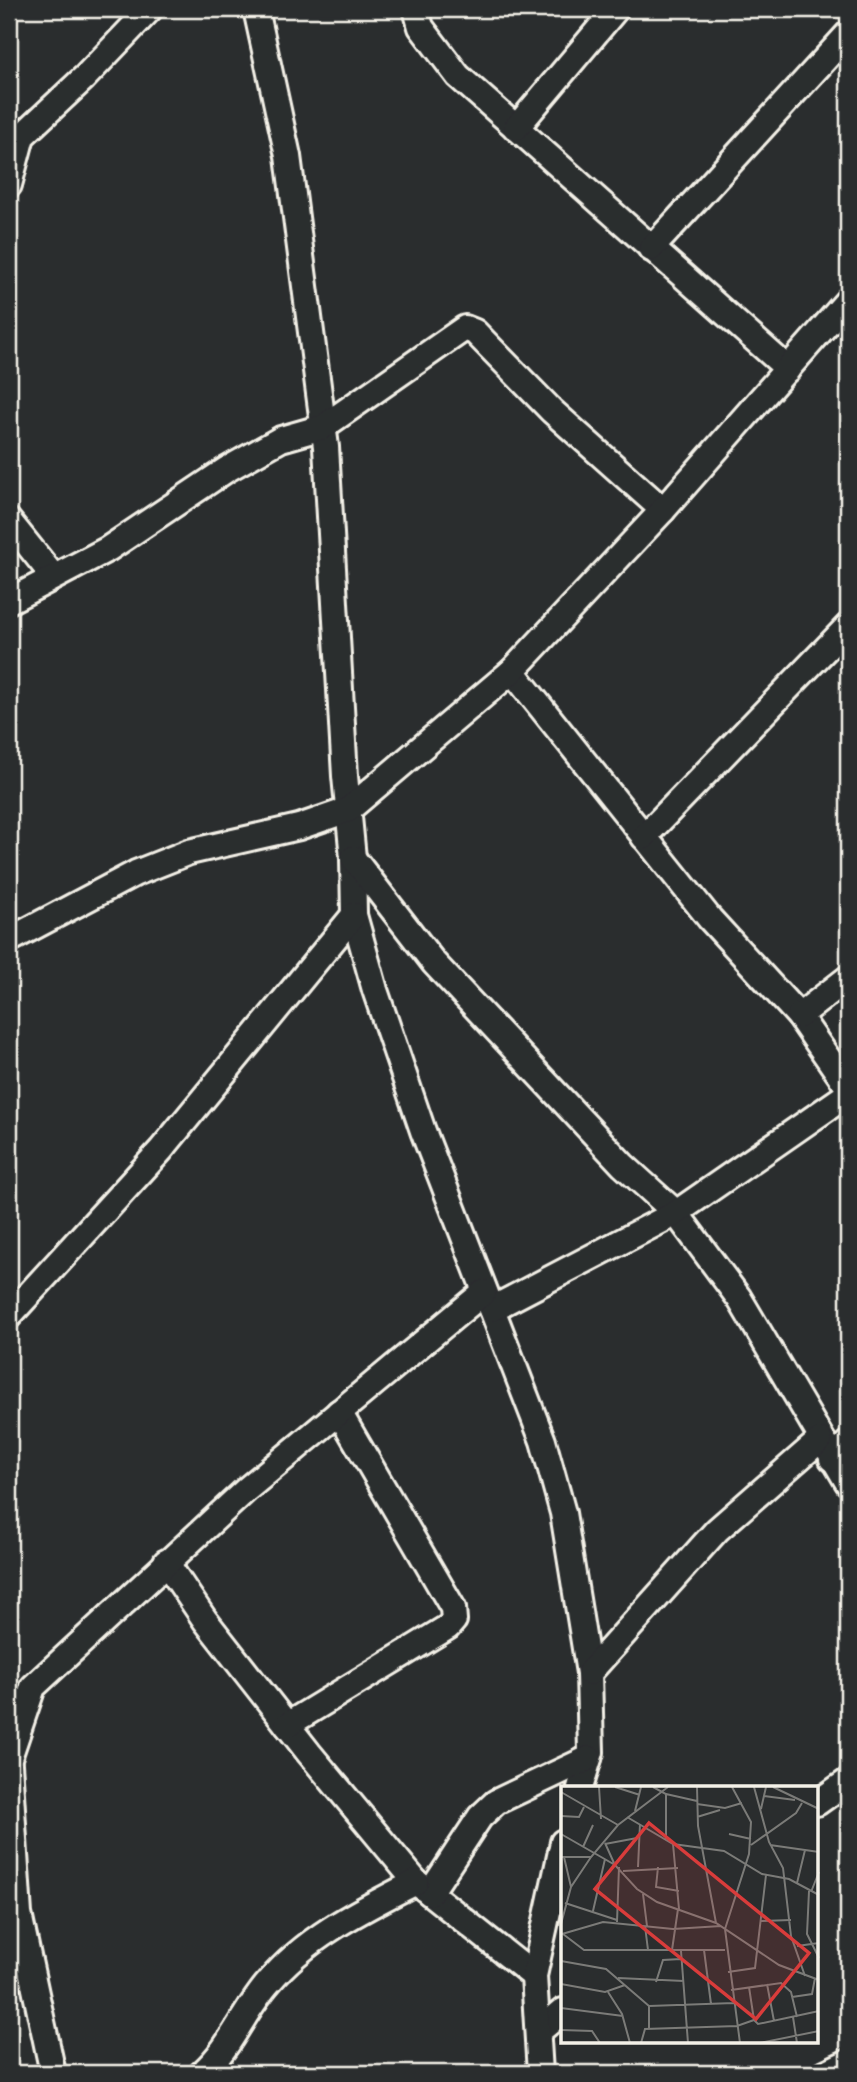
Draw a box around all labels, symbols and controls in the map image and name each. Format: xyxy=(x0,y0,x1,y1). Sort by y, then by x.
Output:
inset map xyxy=(561,1786,818,2044)

